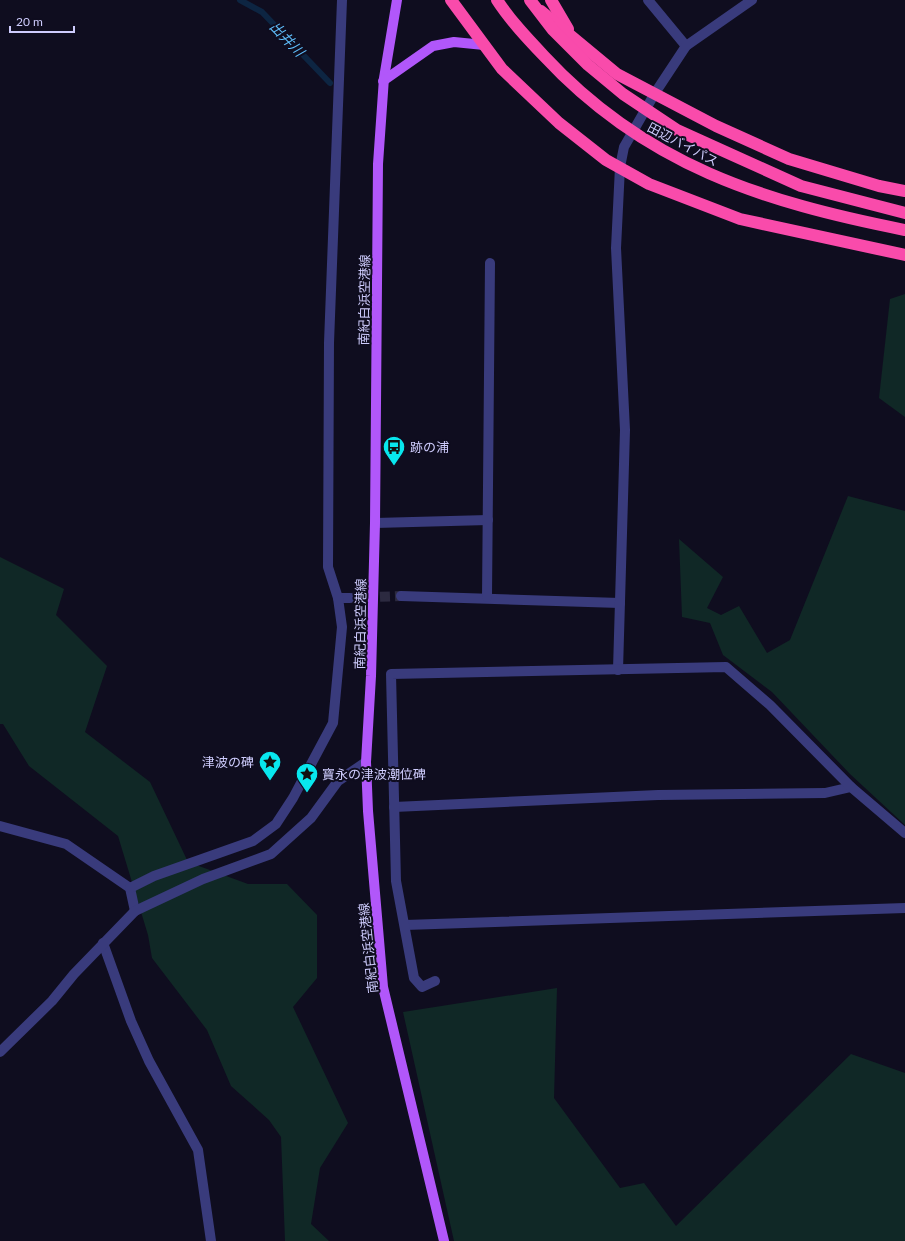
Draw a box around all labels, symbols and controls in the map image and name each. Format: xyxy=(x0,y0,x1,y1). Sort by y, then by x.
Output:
scale bar xyxy=(10,8,74,34)
text: 20 m xyxy=(16,14,43,29)
water label: 出井川 xyxy=(267,18,309,61)
street label: 田辺バイパス xyxy=(645,119,721,169)
street label: 南紀白浜空港線 xyxy=(355,254,373,346)
bus stop icon: 跡の浦 xyxy=(381,434,407,467)
place label: 跡の浦 xyxy=(410,439,449,455)
street label: 南紀白浜空港線 xyxy=(351,578,369,670)
place icon: 津波の碑 xyxy=(257,749,283,782)
place label: 津波の碑 xyxy=(202,754,254,770)
place icon: 寶永の津波潮位碑 xyxy=(294,761,320,794)
place label: 寶永の津波潮位碑 xyxy=(322,766,426,782)
street label: 南紀白浜空港線 xyxy=(355,902,381,994)

